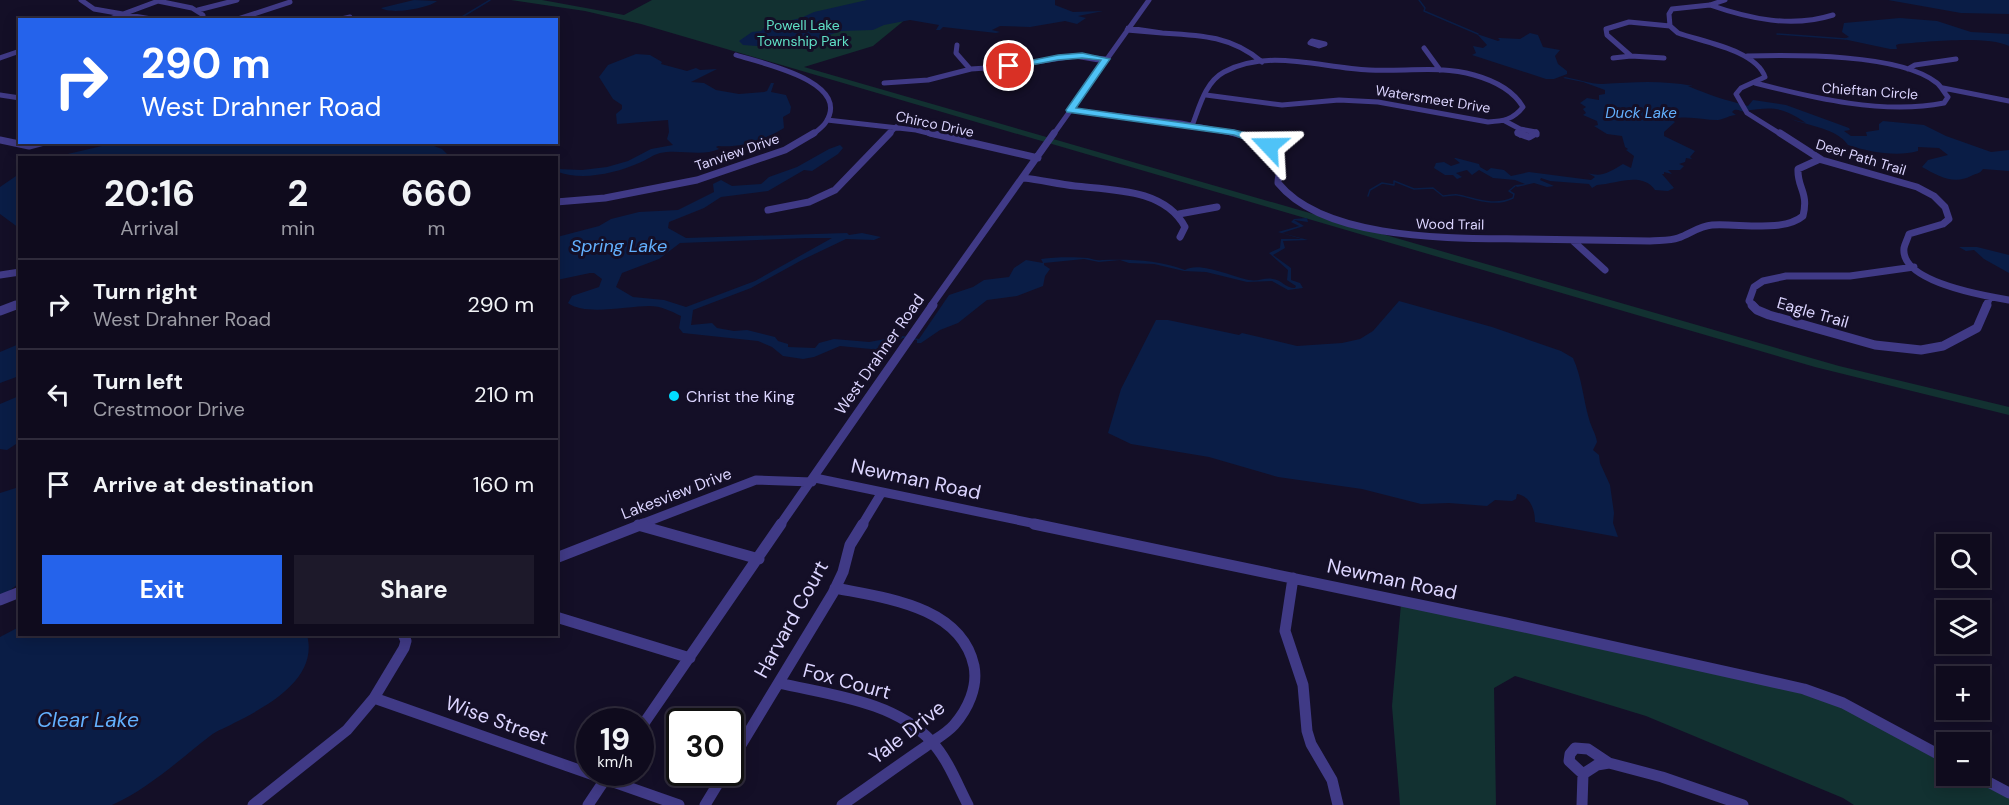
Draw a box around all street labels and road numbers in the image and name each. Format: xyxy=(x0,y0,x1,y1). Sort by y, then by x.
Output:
street label: Chieftan Circle xyxy=(1821,79,1919,103)
street label: Watersmeet Drive xyxy=(1374,81,1492,117)
street label: Chirco Drive xyxy=(894,107,976,141)
street label: Tanview Drive xyxy=(692,129,782,175)
street label: Deer Path Trail xyxy=(1814,135,1908,179)
street label: Wood Trail xyxy=(1416,214,1484,234)
street label: West Drahner Road xyxy=(830,290,929,419)
street label: Eagle Trail xyxy=(1775,292,1851,333)
street label: Newman Road xyxy=(849,453,983,505)
street label: Lakesview Drive xyxy=(618,463,734,524)
street label: Newman Road xyxy=(1325,553,1459,605)
street label: Harvard Court xyxy=(748,555,834,682)
street label: Fox Court xyxy=(800,657,894,705)
street label: Wise Street xyxy=(442,689,552,751)
street label: Yale Drive xyxy=(864,694,950,770)

